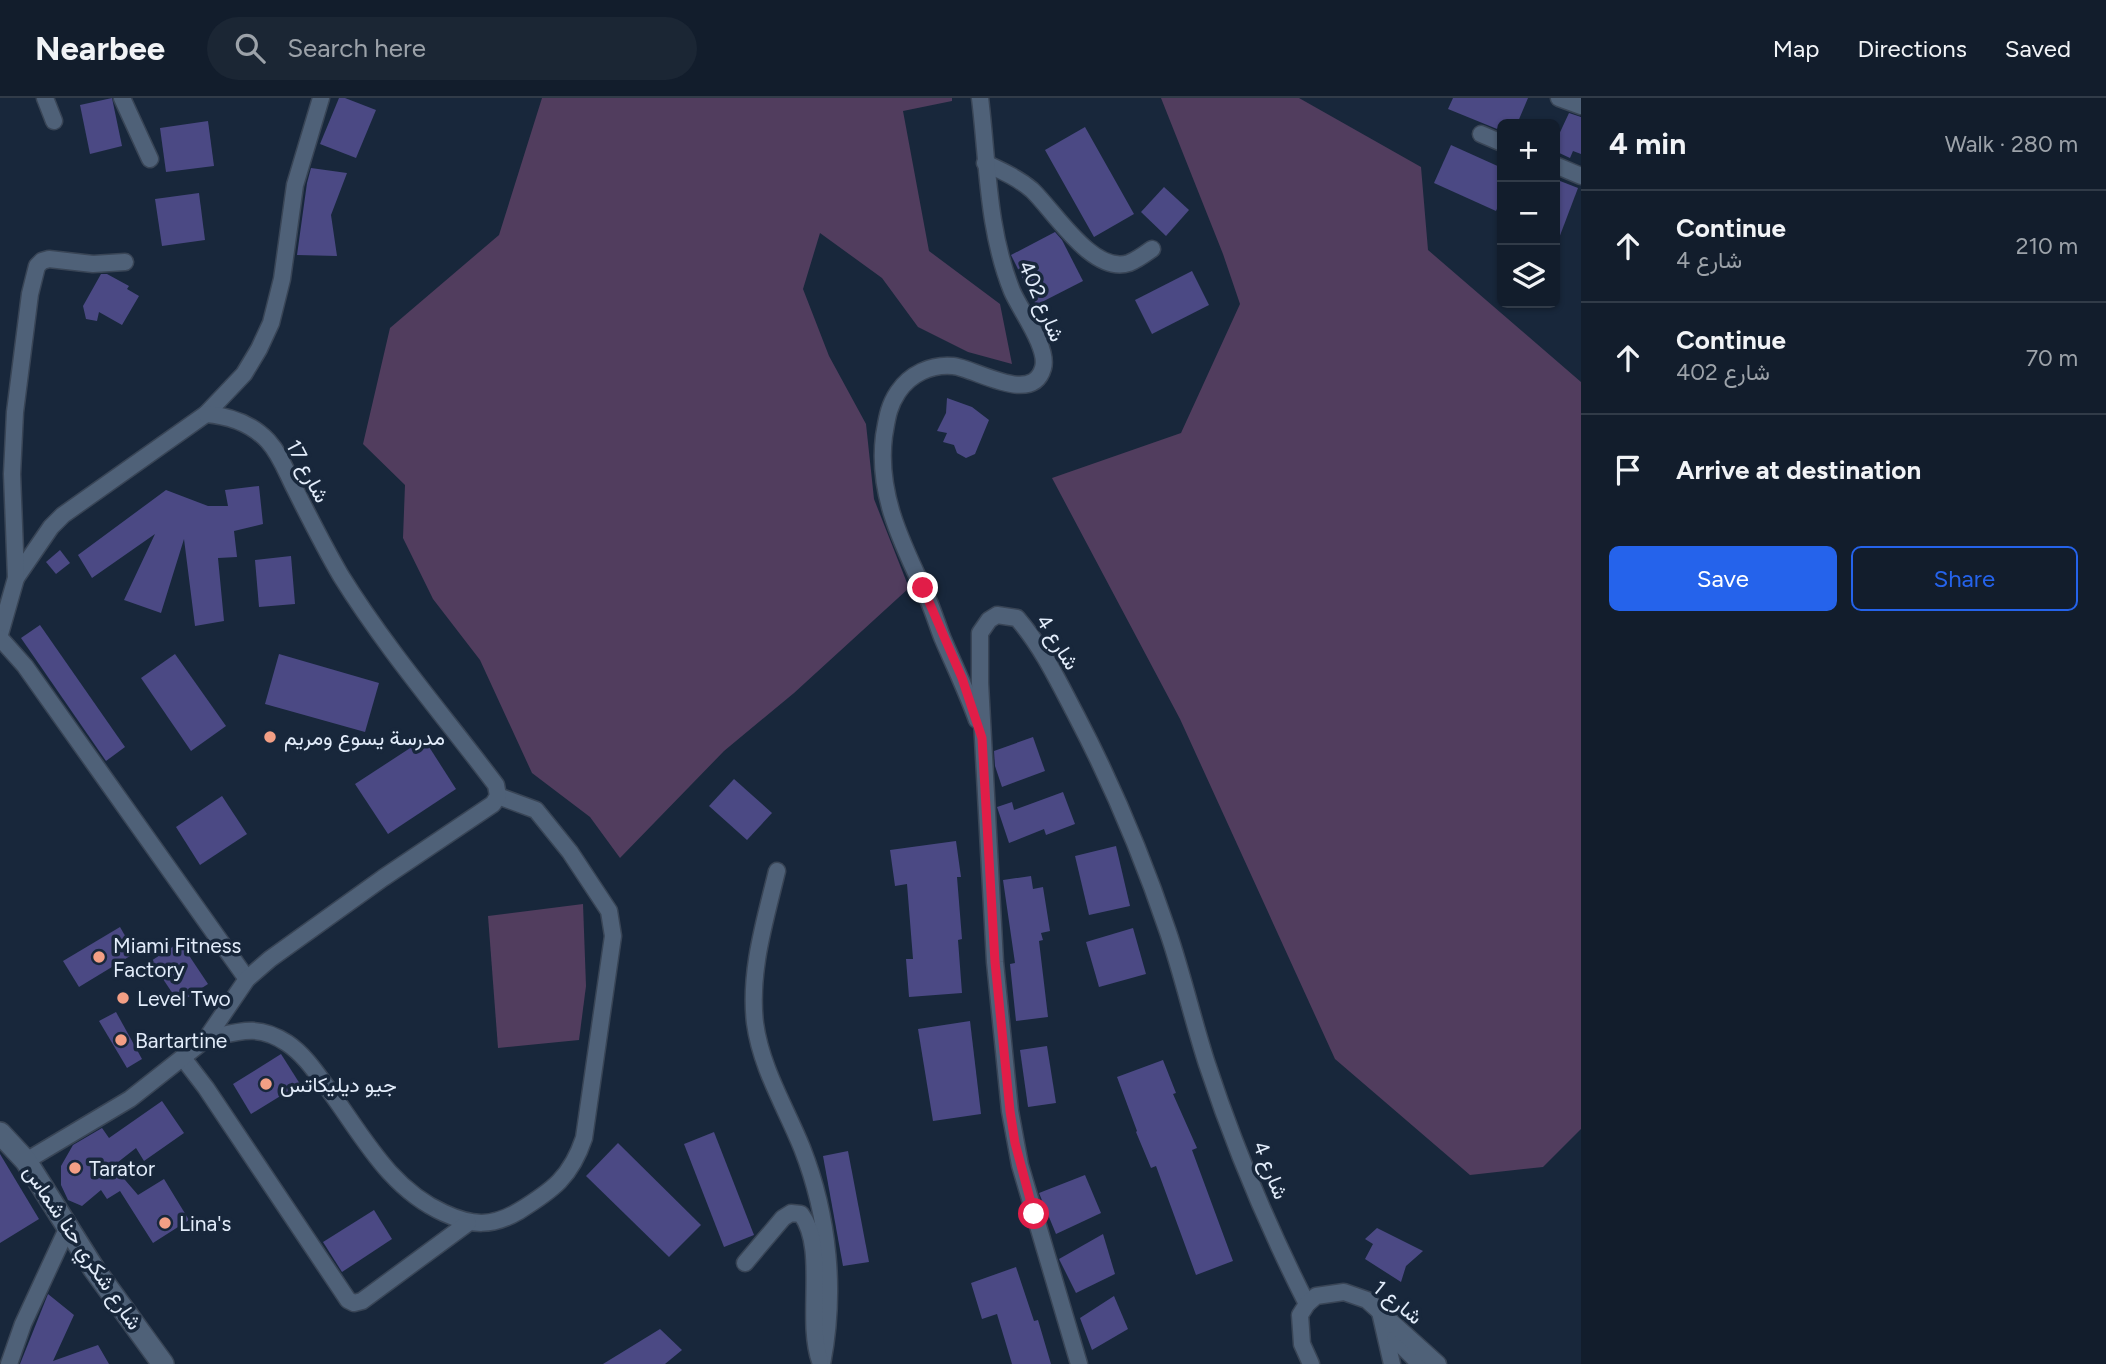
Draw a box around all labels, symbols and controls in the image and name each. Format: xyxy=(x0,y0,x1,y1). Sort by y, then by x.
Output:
search box xyxy=(207,17,697,80)
text: Nearbee xyxy=(35,29,165,68)
icon: search xyxy=(231,29,269,67)
text: Search here xyxy=(287,32,426,64)
text: Map xyxy=(1773,34,1819,63)
text: Directions xyxy=(1857,34,1967,63)
text: Saved xyxy=(2005,34,2071,63)
map controls xyxy=(1497,119,1560,308)
button: + xyxy=(1497,119,1560,182)
text: 4 min xyxy=(1609,125,1686,162)
text: Walk · 280 m xyxy=(1945,130,2078,158)
button: − xyxy=(1497,182,1560,245)
text: Continue xyxy=(1676,212,1786,244)
icon: ahead xyxy=(1609,227,1647,265)
text: 210 m xyxy=(2016,232,2078,260)
button: layers xyxy=(1497,245,1560,308)
text: شارع 4 xyxy=(1676,246,1742,274)
street label: شارع 402 xyxy=(1012,257,1070,346)
text: Continue xyxy=(1676,324,1786,356)
icon: ahead xyxy=(1609,339,1647,377)
text: 70 m xyxy=(2026,344,2078,372)
text: شارع 402 xyxy=(1676,358,1770,386)
street label: شارع 17 xyxy=(279,435,335,508)
icon: arrive xyxy=(1609,451,1647,489)
text: Arrive at destination xyxy=(1676,454,1921,486)
button: Save xyxy=(1609,546,1837,611)
button: Share xyxy=(1851,546,2078,611)
route end xyxy=(907,572,938,603)
street label: شارع 4 xyxy=(1030,610,1085,675)
place label: مدرسة يسوع ومريم xyxy=(284,725,445,752)
marker: مدرسة يسوع ومريم xyxy=(262,729,278,745)
place label: Miami Fitness Factory xyxy=(113,933,241,982)
marker: Miami Fitness Factory xyxy=(91,949,107,965)
place label: Level Two xyxy=(137,986,231,1011)
marker: Level Two xyxy=(115,990,131,1006)
place label: Bartartine xyxy=(135,1028,227,1053)
marker: Bartartine xyxy=(113,1032,129,1048)
place label: جيو ديليكاتس xyxy=(280,1072,397,1098)
marker: جيو ديليكاتس xyxy=(258,1076,274,1092)
street label: شارع 4 xyxy=(1246,1137,1294,1203)
place label: Tarator xyxy=(89,1156,155,1181)
street label: شارع شكري حنا شماس xyxy=(14,1160,147,1337)
marker: Tarator xyxy=(67,1160,83,1176)
route start xyxy=(1018,1198,1049,1229)
place label: Lina's xyxy=(179,1211,231,1236)
marker: Lina's xyxy=(157,1215,173,1231)
street label: شارع 1 xyxy=(1367,1275,1428,1331)

